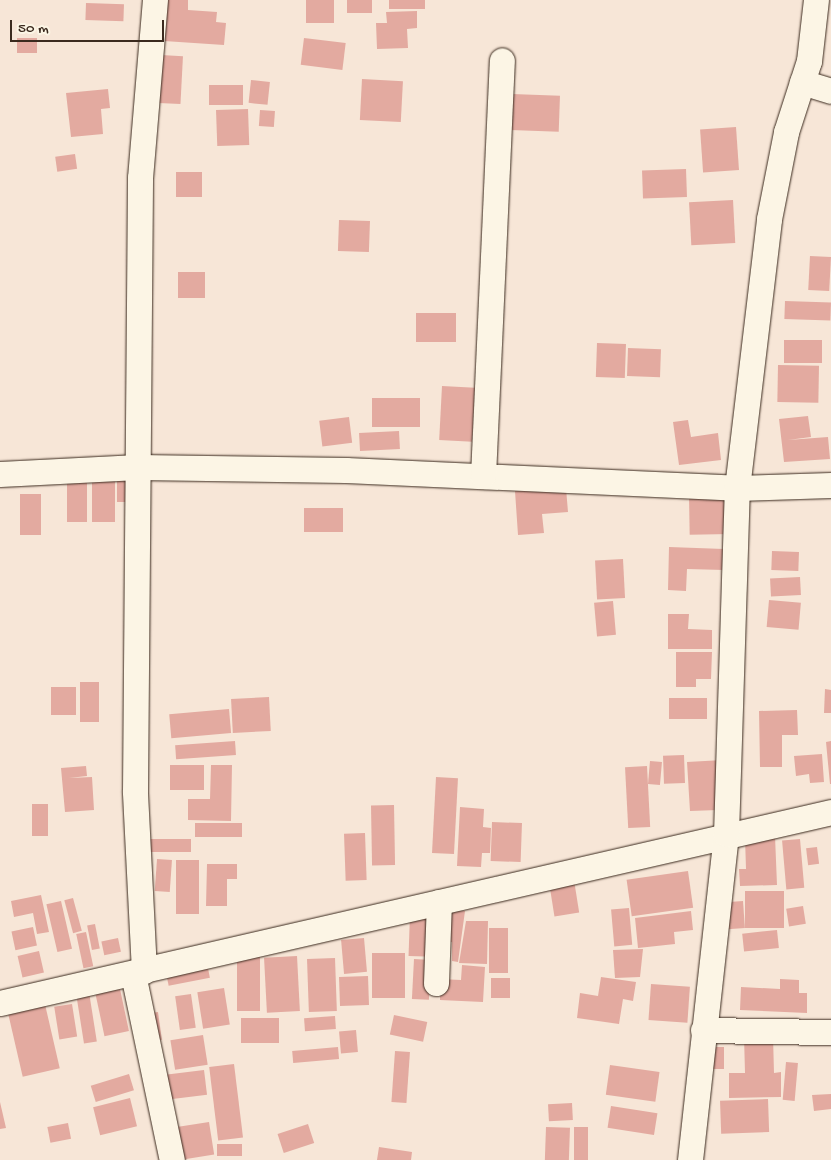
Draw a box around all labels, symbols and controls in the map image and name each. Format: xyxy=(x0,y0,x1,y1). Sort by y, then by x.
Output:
scale bar xyxy=(12,10,166,42)
text: 50 m xyxy=(18,20,49,38)

